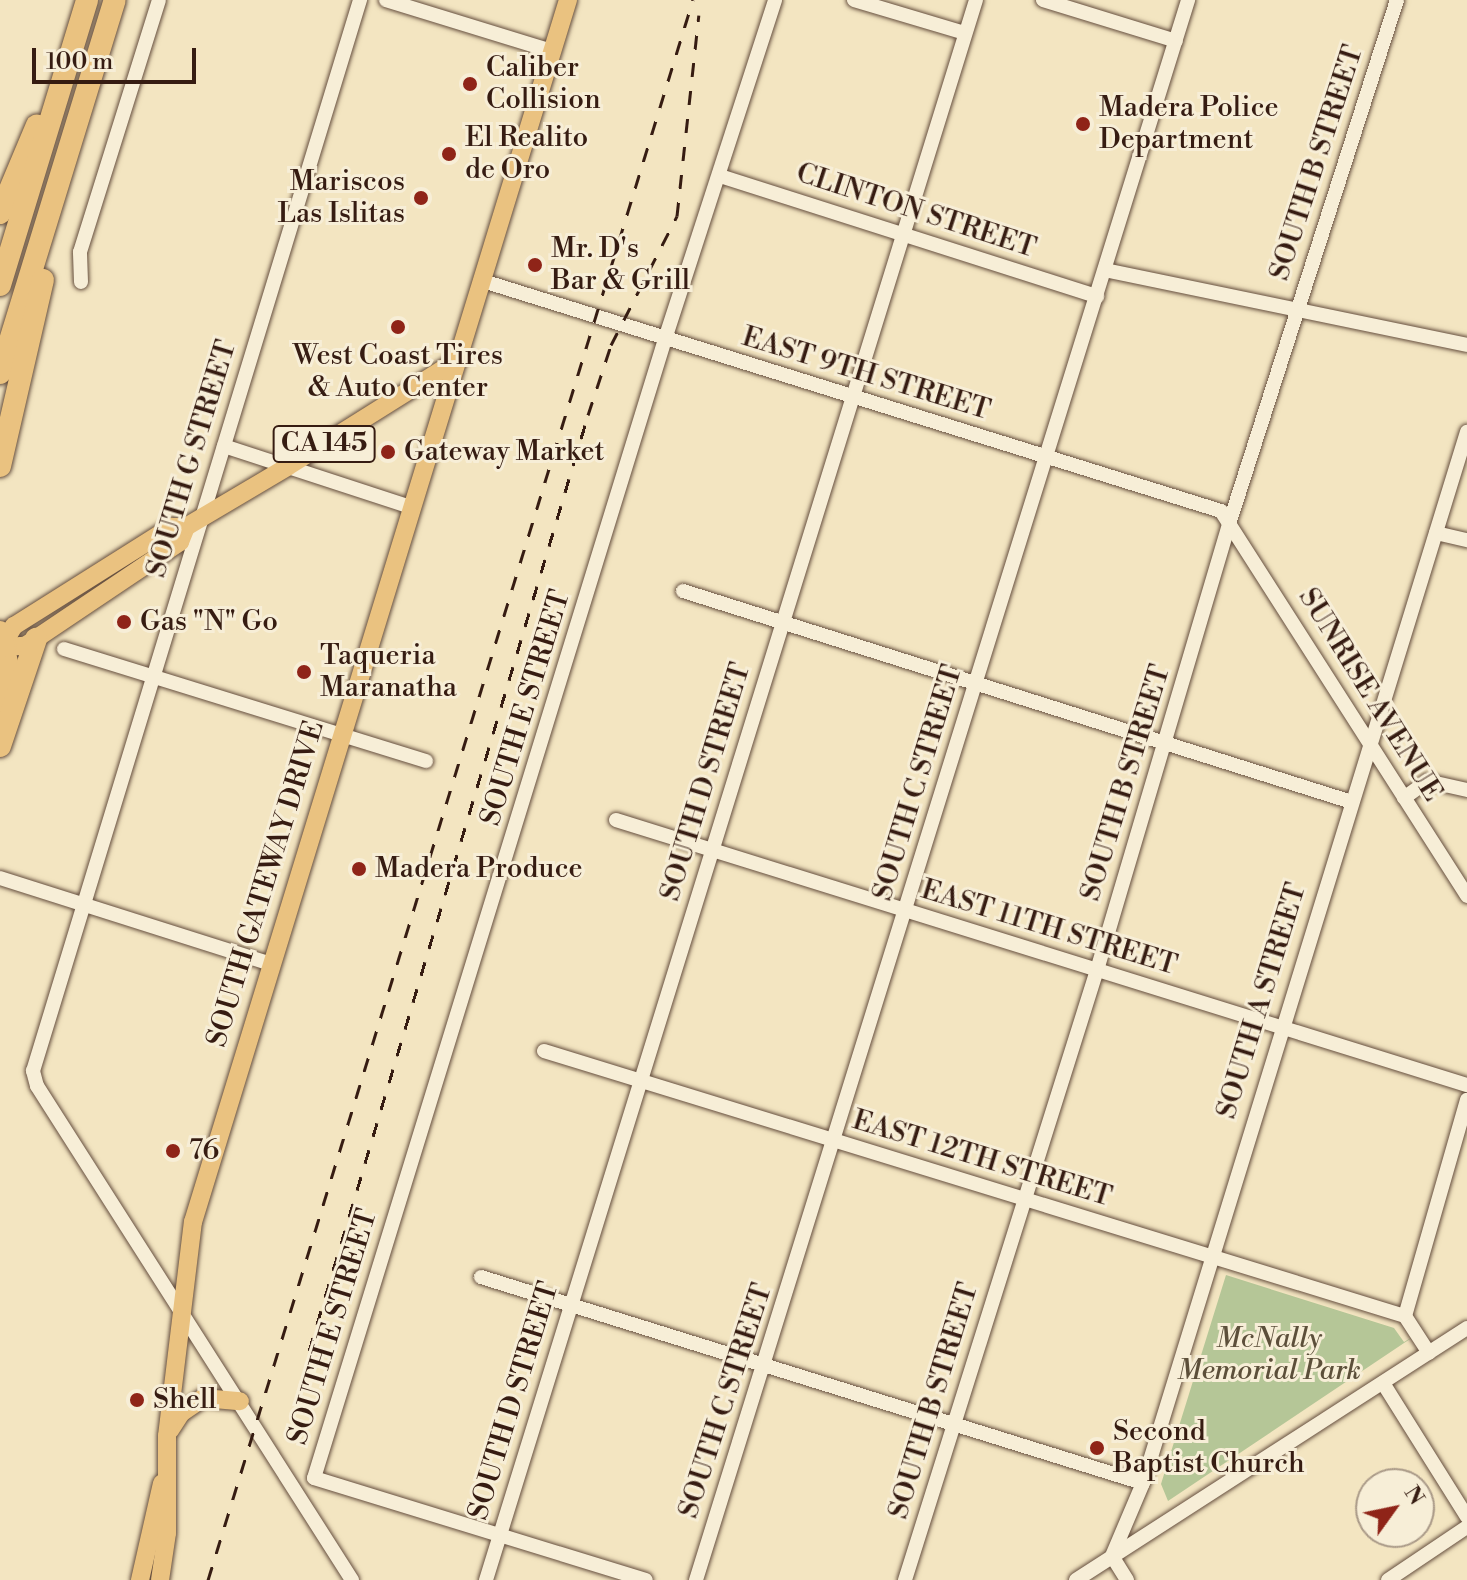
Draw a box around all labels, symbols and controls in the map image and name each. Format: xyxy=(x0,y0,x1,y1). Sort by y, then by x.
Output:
scale bar xyxy=(36,32,200,82)
street label: SOUTH B STREET xyxy=(1263,41,1371,285)
text: 100 m xyxy=(46,47,113,77)
place label: Caliber Collision xyxy=(486,51,601,117)
marker: Caliber Collision xyxy=(461,75,479,93)
place label: Madera Police Department xyxy=(1099,91,1279,157)
marker: Madera Police Department xyxy=(1074,115,1092,133)
place label: El Realito de Oro xyxy=(465,121,588,187)
marker: El Realito de Oro xyxy=(440,145,458,163)
street label: CLINTON STREET xyxy=(792,156,1040,266)
place label: Mariscos Las Islitas xyxy=(277,165,405,231)
marker: Mariscos Las Islitas xyxy=(412,189,430,207)
place label: Mr. D's Bar & Grill xyxy=(551,232,690,298)
marker: Mr. D's Bar & Grill xyxy=(526,256,544,274)
marker: West Coast Tires & Auto Center xyxy=(389,318,407,336)
street label: EAST 9TH STREET xyxy=(738,320,994,428)
street label: SOUTH G STREET xyxy=(140,337,244,581)
place label: West Coast Tires & Auto Center xyxy=(293,339,503,405)
road number: CA 145 xyxy=(272,422,376,466)
place label: Gateway Market xyxy=(404,435,605,469)
marker: Gateway Market xyxy=(379,443,397,461)
street label: SUNRISE AVENUE xyxy=(1291,582,1449,808)
street label: SOUTH E STREET xyxy=(474,586,578,830)
place label: Gas "N" Go xyxy=(140,605,278,639)
marker: Gas "N" Go xyxy=(115,613,133,631)
place label: Taqueria Maranatha xyxy=(320,639,457,705)
street label: SOUTH D STREET xyxy=(654,659,758,905)
street label: SOUTH C STREET xyxy=(866,661,970,905)
street label: SOUTH B STREET xyxy=(1074,661,1178,905)
marker: Taqueria Maranatha xyxy=(295,663,313,681)
street label: SOUTH GATEWAY DRIVE xyxy=(200,717,332,1051)
place label: Madera Produce xyxy=(375,852,583,886)
marker: Madera Produce xyxy=(350,860,368,878)
street label: EAST 11TH STREET xyxy=(917,873,1181,983)
street label: SOUTH A STREET xyxy=(1210,879,1314,1123)
street label: EAST 12TH STREET xyxy=(848,1104,1116,1214)
place label: 76 xyxy=(189,1134,219,1168)
marker: 76 xyxy=(164,1142,182,1160)
street label: SOUTH E STREET xyxy=(281,1205,385,1449)
street label: SOUTH D STREET xyxy=(462,1278,566,1524)
street label: SOUTH B STREET xyxy=(882,1279,986,1523)
street label: SOUTH C STREET xyxy=(672,1280,780,1522)
park label: McNally Memorial Park xyxy=(1177,1322,1361,1388)
place label: Shell xyxy=(153,1383,216,1417)
marker: Shell xyxy=(128,1391,146,1409)
place label: Second Baptist Church xyxy=(1113,1415,1305,1481)
marker: Second Baptist Church xyxy=(1088,1439,1106,1457)
north arrow xyxy=(1355,1468,1435,1548)
text: N xyxy=(1398,1481,1430,1510)

